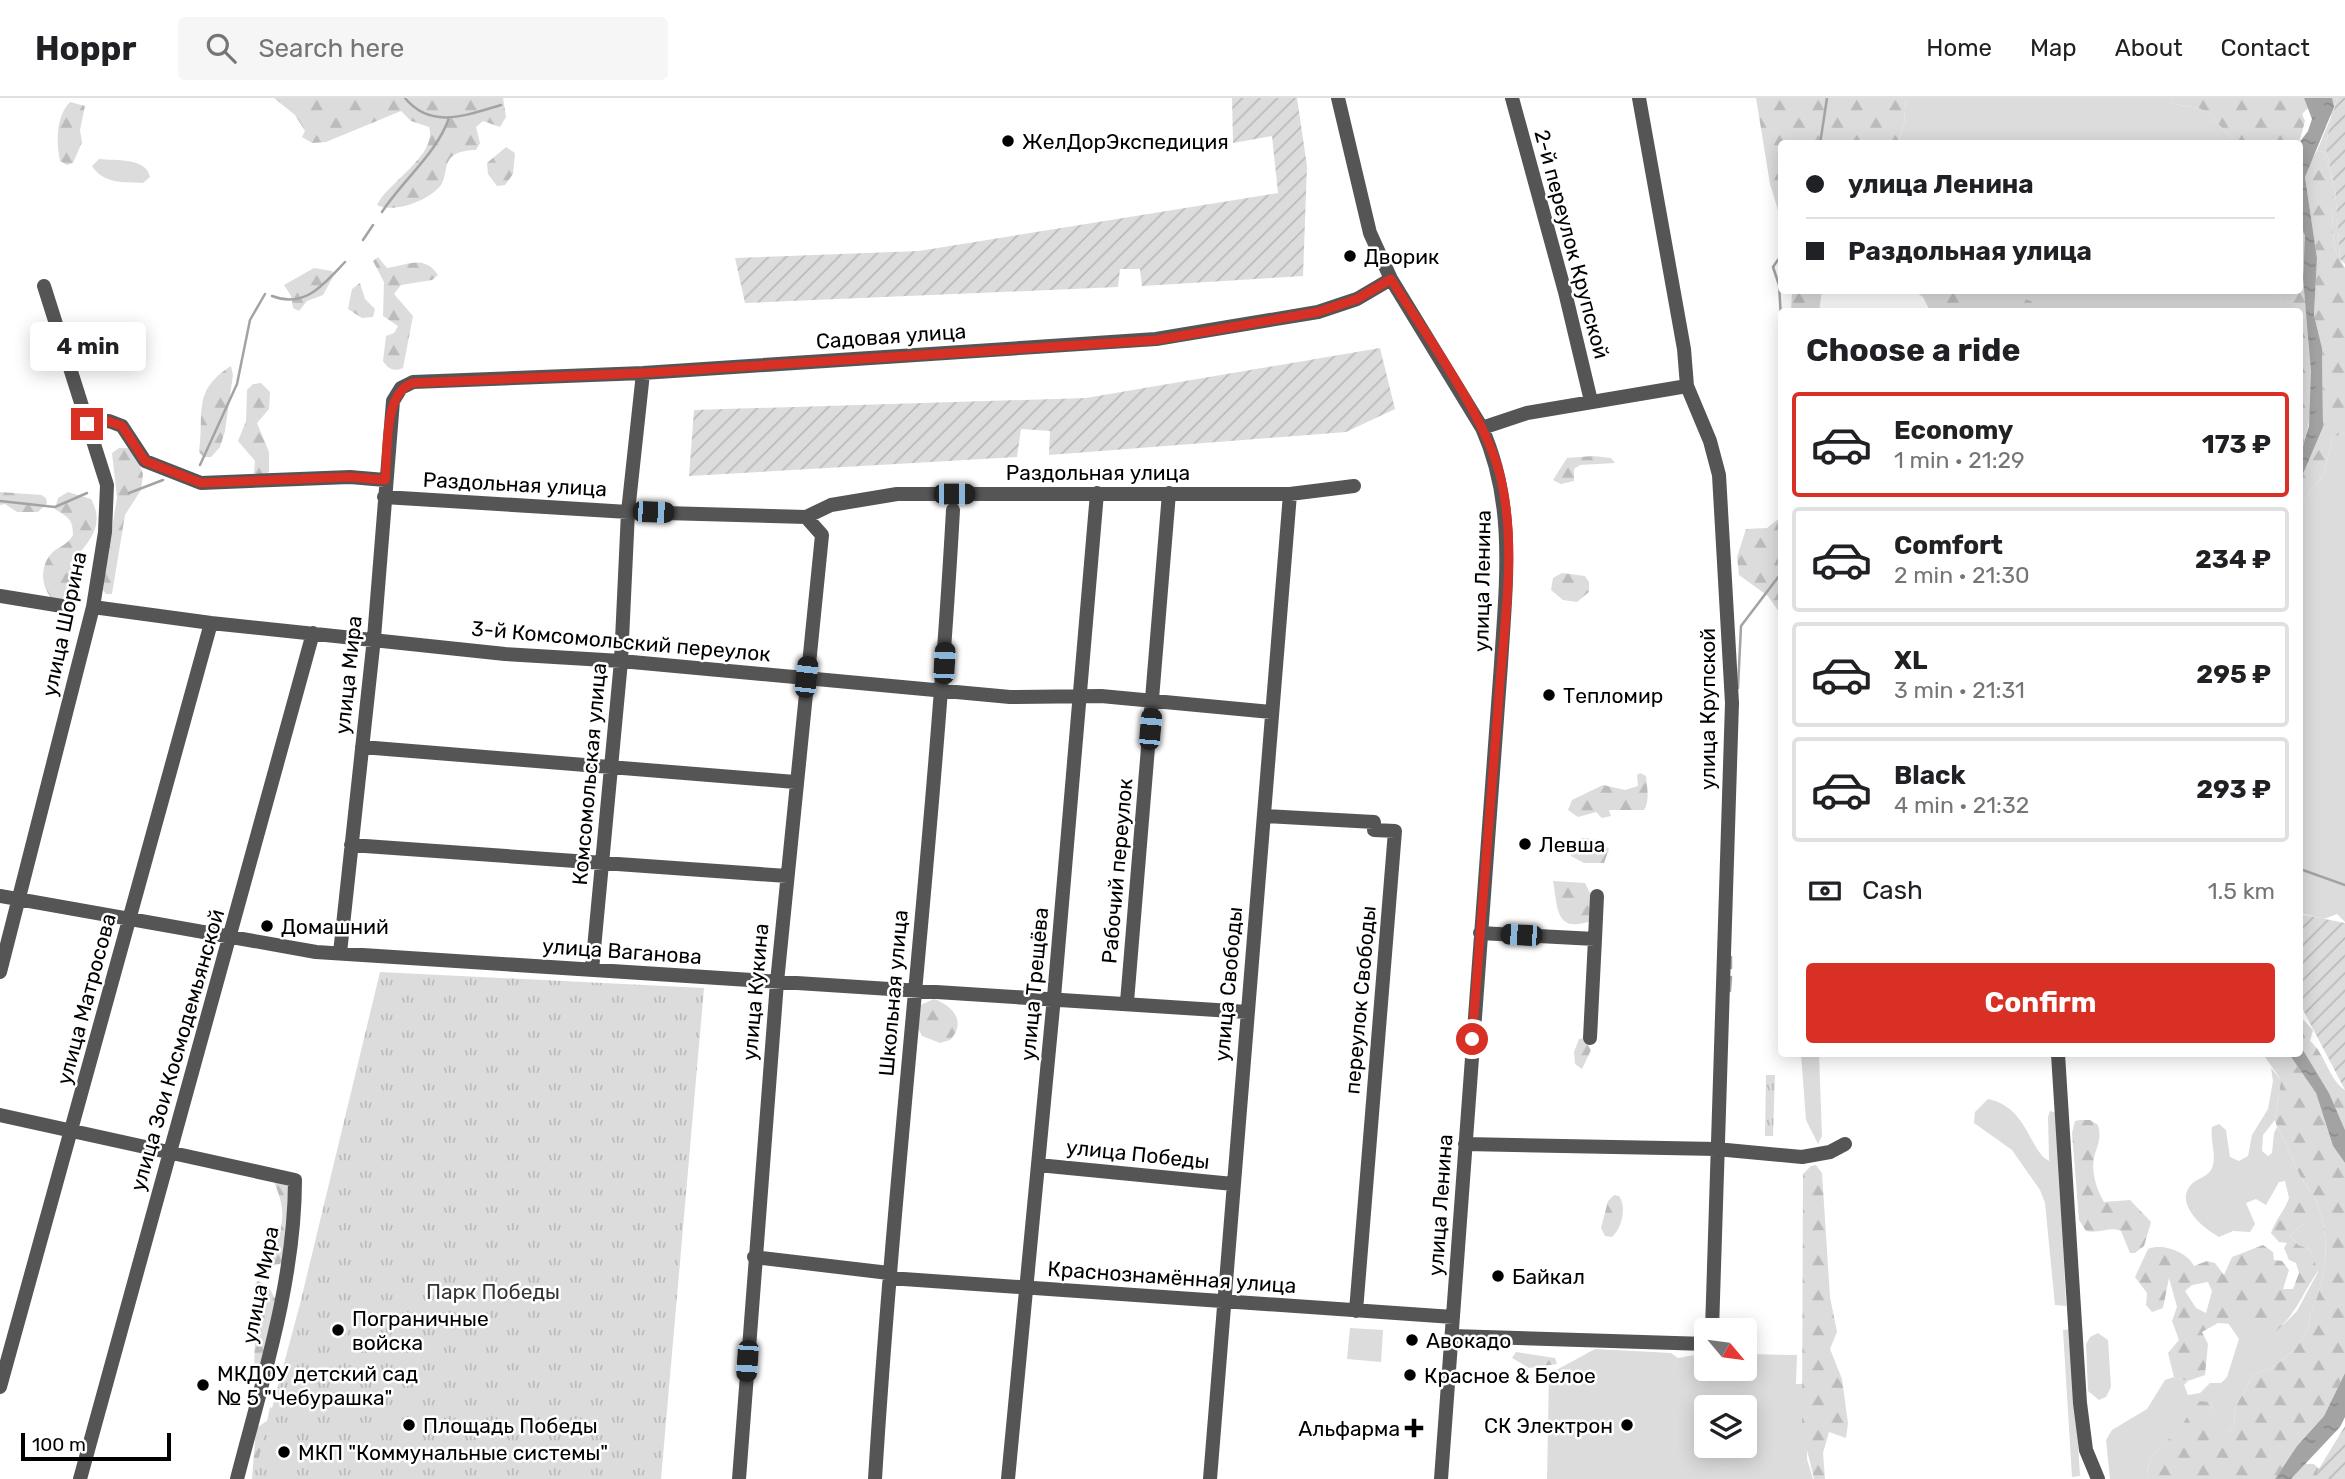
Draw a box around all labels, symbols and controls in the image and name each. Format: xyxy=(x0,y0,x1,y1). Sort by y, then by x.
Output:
search box xyxy=(178,17,668,80)
text: Hoppr xyxy=(35,29,136,68)
icon: search xyxy=(202,29,240,67)
text: Search here xyxy=(258,33,404,64)
text: Home xyxy=(1926,34,1992,62)
text: Map xyxy=(2030,34,2077,62)
text: About xyxy=(2115,34,2183,62)
text: Contact xyxy=(2221,34,2310,62)
street label: 2-й переулок Крупской xyxy=(1529,127,1615,361)
place label: ЖелДорЭкспедиция xyxy=(1022,129,1229,154)
marker: ЖелДорЭкспедиция xyxy=(1000,133,1016,149)
text: улица Ленина xyxy=(1848,169,2034,200)
text: Раздольная улица xyxy=(1848,236,2092,267)
place label: Дворик xyxy=(1364,244,1439,269)
marker: Дворик xyxy=(1342,248,1358,264)
street label: Садовая улица xyxy=(815,318,967,354)
callout: 4 min xyxy=(29,322,145,372)
text: Choose a ride xyxy=(1806,331,2020,369)
text: 4 min xyxy=(56,332,120,360)
route end xyxy=(71,408,103,440)
icon: car xyxy=(1810,413,1873,476)
text: Economy xyxy=(1894,415,2013,446)
text: 173 ₽ xyxy=(2202,429,2271,460)
text: 1 min · 21:29 xyxy=(1894,446,2025,474)
street label: Раздольная улица xyxy=(1006,460,1190,485)
street label: Раздольная улица xyxy=(422,467,608,501)
car xyxy=(934,484,976,505)
car xyxy=(632,501,675,523)
street label: улица Ленина xyxy=(1468,510,1496,652)
icon: car xyxy=(1810,528,1873,591)
text: Comfort xyxy=(1894,530,2003,561)
text: 234 ₽ xyxy=(2195,544,2271,575)
street label: улица Шорина xyxy=(36,549,92,699)
text: 2 min · 21:30 xyxy=(1894,561,2030,589)
street label: улица Мира xyxy=(329,614,367,736)
street label: 3-й Комсомольский переулок xyxy=(470,615,772,667)
street label: улица Крупской xyxy=(1695,628,1720,790)
car xyxy=(933,641,956,685)
icon: car xyxy=(1810,643,1873,706)
text: XL xyxy=(1894,645,1927,676)
car xyxy=(794,655,819,699)
text: 295 ₽ xyxy=(2196,659,2271,690)
street label: Комсомольская улица xyxy=(567,662,611,886)
text: 3 min · 21:31 xyxy=(1894,676,2025,704)
place label: Тепломир xyxy=(1563,683,1663,708)
marker: Тепломир xyxy=(1541,687,1557,703)
car xyxy=(1138,707,1163,751)
icon: car xyxy=(1810,758,1873,821)
text: Black xyxy=(1894,760,1966,791)
text: 293 ₽ xyxy=(2196,774,2271,805)
street label: Рабочий переулок xyxy=(1096,777,1138,965)
text: 4 min · 21:32 xyxy=(1894,791,2029,819)
place label: Левша xyxy=(1539,832,1605,857)
marker: Левша xyxy=(1517,836,1533,852)
icon: cash xyxy=(1806,872,1844,910)
text: Cash xyxy=(1862,875,1923,906)
text: 1.5 km xyxy=(2208,877,2275,905)
street label: переулок Свободы xyxy=(1339,905,1381,1095)
street label: улица Зои Космодемьянской xyxy=(125,906,229,1194)
street label: улица Трещёва xyxy=(1015,906,1053,1062)
street label: улица Свободы xyxy=(1209,906,1247,1062)
street label: Школьная улица xyxy=(873,909,913,1077)
street label: улица Матросова xyxy=(51,911,121,1087)
place label: Домашний xyxy=(281,914,389,939)
marker: Домашний xyxy=(259,918,275,934)
street label: улица Кукина xyxy=(737,922,773,1062)
car xyxy=(1500,923,1543,947)
street label: улица Ваганова xyxy=(541,933,703,969)
button: Confirm xyxy=(1806,963,2275,1043)
route start xyxy=(1456,1023,1488,1055)
street label: улица Ленина xyxy=(1423,1133,1457,1277)
street label: улица Победы xyxy=(1065,1134,1211,1174)
street label: улица Мира xyxy=(236,1224,284,1346)
street label: Краснознамённая улица xyxy=(1047,1256,1297,1298)
place label: Байкал xyxy=(1512,1264,1585,1289)
marker: Байкал xyxy=(1490,1268,1506,1284)
park label: Парк Победы xyxy=(426,1279,560,1304)
place label: Пограничные войска xyxy=(352,1306,489,1355)
north arrow xyxy=(1694,1318,1757,1381)
map controls xyxy=(1694,1318,1757,1458)
marker: Пограничные войска xyxy=(330,1322,346,1338)
place label: Авокадо xyxy=(1426,1328,1511,1353)
marker: Авокадо xyxy=(1404,1332,1420,1348)
car xyxy=(736,1339,759,1383)
place label: МКДОУ детский сад № 5 "Чебурашка" xyxy=(217,1361,418,1410)
place label: Красное & Белое xyxy=(1424,1363,1596,1388)
marker: Красное & Белое xyxy=(1402,1367,1418,1383)
marker: МКДОУ детский сад № 5 "Чебурашка" xyxy=(195,1377,211,1393)
button: layers xyxy=(1694,1395,1757,1458)
place label: Площадь Победы xyxy=(423,1413,598,1438)
place label: СК Электрон xyxy=(1484,1413,1613,1438)
place label: Альфарма xyxy=(1298,1416,1400,1441)
marker: Площадь Победы xyxy=(401,1417,417,1433)
marker: СК Электрон xyxy=(1619,1417,1635,1433)
marker: Альфарма xyxy=(1406,1420,1422,1436)
scale bar xyxy=(21,1430,172,1462)
text: 100 m xyxy=(32,1433,86,1456)
place label: МКП "Коммунальные системы" xyxy=(298,1440,608,1465)
marker: МКП "Коммунальные системы" xyxy=(276,1444,292,1460)

